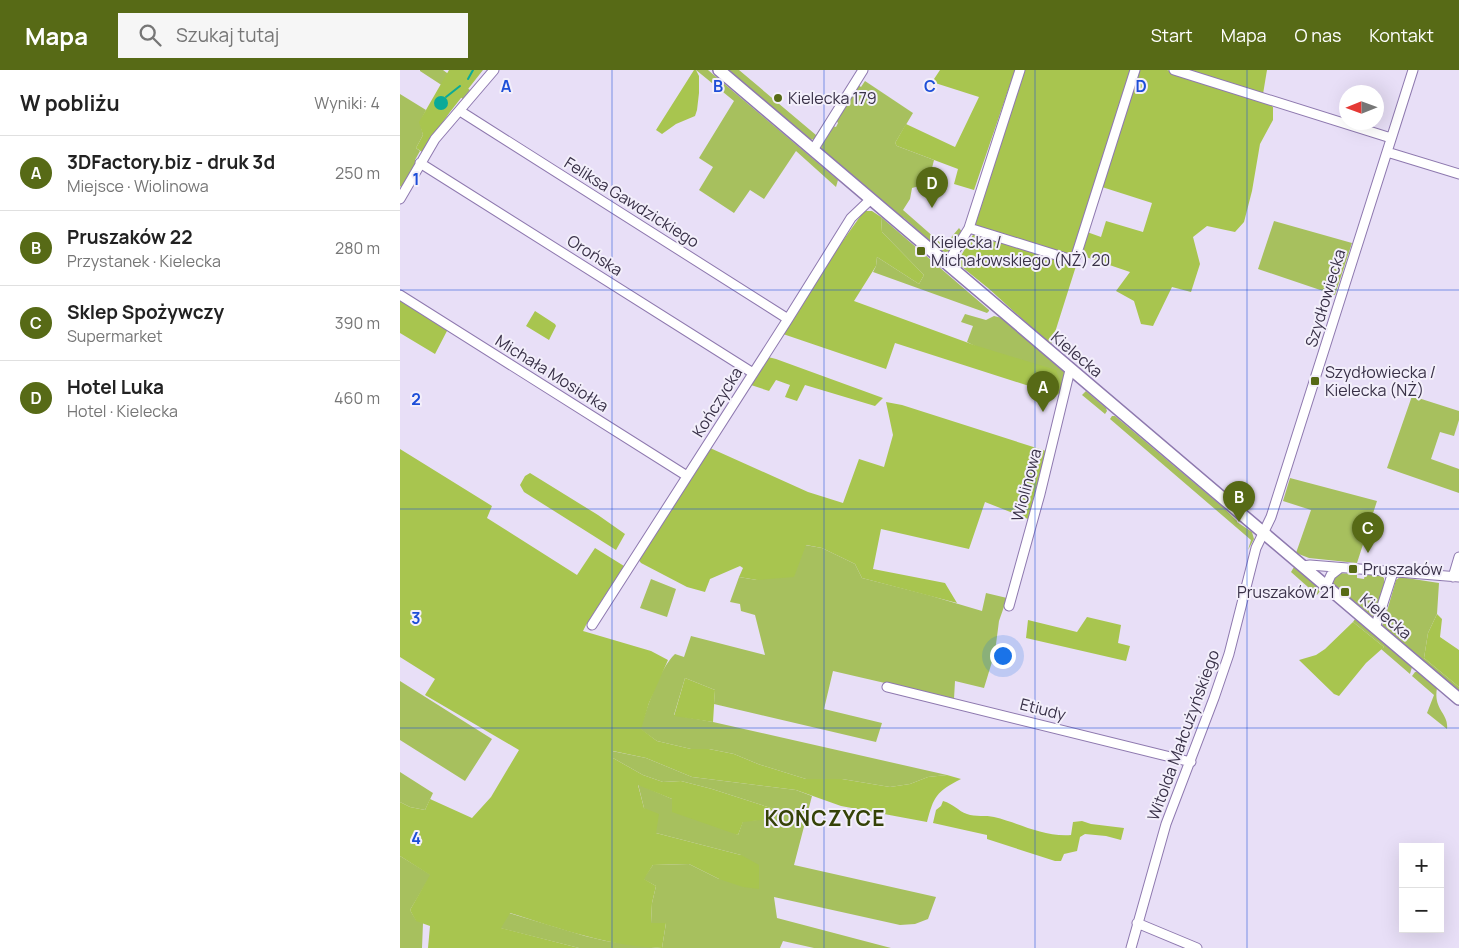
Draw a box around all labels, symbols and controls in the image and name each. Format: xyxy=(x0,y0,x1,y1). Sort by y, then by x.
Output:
search box xyxy=(118,13,468,58)
text: Mapa xyxy=(25,19,88,52)
icon: search xyxy=(136,21,164,49)
text: Szukaj tutaj xyxy=(176,22,279,48)
text: Start xyxy=(1151,23,1193,47)
text: Mapa xyxy=(1221,23,1267,47)
text: O nas xyxy=(1295,23,1341,47)
text: Kontakt xyxy=(1369,23,1434,47)
text: A xyxy=(501,75,512,97)
text: B xyxy=(713,75,723,97)
text: C xyxy=(924,75,936,97)
text: D xyxy=(1135,75,1147,97)
north arrow xyxy=(1339,85,1384,130)
place label: Kielecka 179 xyxy=(788,87,877,109)
text: W pobliżu xyxy=(20,89,120,117)
text: Wyniki: 4 xyxy=(314,92,380,114)
marker: Kielecka 179 xyxy=(772,92,784,104)
text: 3DFactory.biz - druk 3d xyxy=(67,149,275,175)
street label: Feliksa Gawdzickiego xyxy=(560,152,704,252)
text: A xyxy=(31,162,41,184)
text: 250 m xyxy=(335,162,380,184)
pin: D xyxy=(916,167,948,208)
text: 1 xyxy=(412,168,420,190)
text: Miejsce · Wiolinowa xyxy=(67,175,209,197)
text: Pruszaków 22 xyxy=(67,224,192,250)
street label: Orońska xyxy=(563,229,627,281)
place label: Kielecka / Michałowskiego (NŻ) 20 xyxy=(931,231,1110,271)
text: B xyxy=(31,237,41,259)
text: 280 m xyxy=(335,237,380,259)
marker: Kielecka / Michałowskiego (NŻ) 20 xyxy=(915,245,927,257)
street label: Szydłowiecka xyxy=(1300,246,1350,350)
text: Przystanek · Kielecka xyxy=(67,250,221,272)
text: Sklep Spożywczy xyxy=(67,299,224,325)
text: C xyxy=(30,312,42,334)
text: 390 m xyxy=(335,312,380,334)
text: Supermarket xyxy=(67,325,163,347)
street label: Kielecka xyxy=(1046,326,1108,382)
street label: Michała Mosiołka xyxy=(491,329,613,417)
place label: Szydłowiecka / Kielecka (NŻ) xyxy=(1325,361,1436,401)
street label: Kończycka xyxy=(687,363,747,441)
pin: A xyxy=(1027,371,1059,412)
text: Hotel Luka xyxy=(67,374,164,400)
marker: Szydłowiecka / Kielecka (NŻ) xyxy=(1309,375,1321,387)
text: D xyxy=(30,387,42,409)
text: 460 m xyxy=(334,387,380,409)
text: 2 xyxy=(411,388,421,410)
text: Hotel · Kielecka xyxy=(67,400,178,422)
street label: Wiolinowa xyxy=(1006,446,1046,524)
pin: B xyxy=(1223,481,1255,522)
pin: C xyxy=(1352,512,1384,553)
place label: Pruszaków xyxy=(1363,558,1442,580)
marker: Pruszaków xyxy=(1347,563,1359,575)
place label: Pruszaków 21 xyxy=(1237,581,1335,603)
marker: Pruszaków 21 xyxy=(1339,586,1351,598)
street label: Kielecka xyxy=(1355,588,1417,644)
text: 3 xyxy=(411,607,421,629)
your location xyxy=(990,643,1016,669)
street label: Witolda Małcużyńskiego xyxy=(1142,647,1224,823)
street label: Etiudy xyxy=(1018,693,1069,725)
district label: KOŃCZYCE xyxy=(765,804,885,832)
text: 4 xyxy=(411,827,421,849)
map controls xyxy=(1399,843,1444,933)
button: + xyxy=(1399,843,1444,888)
button: − xyxy=(1399,888,1444,933)

